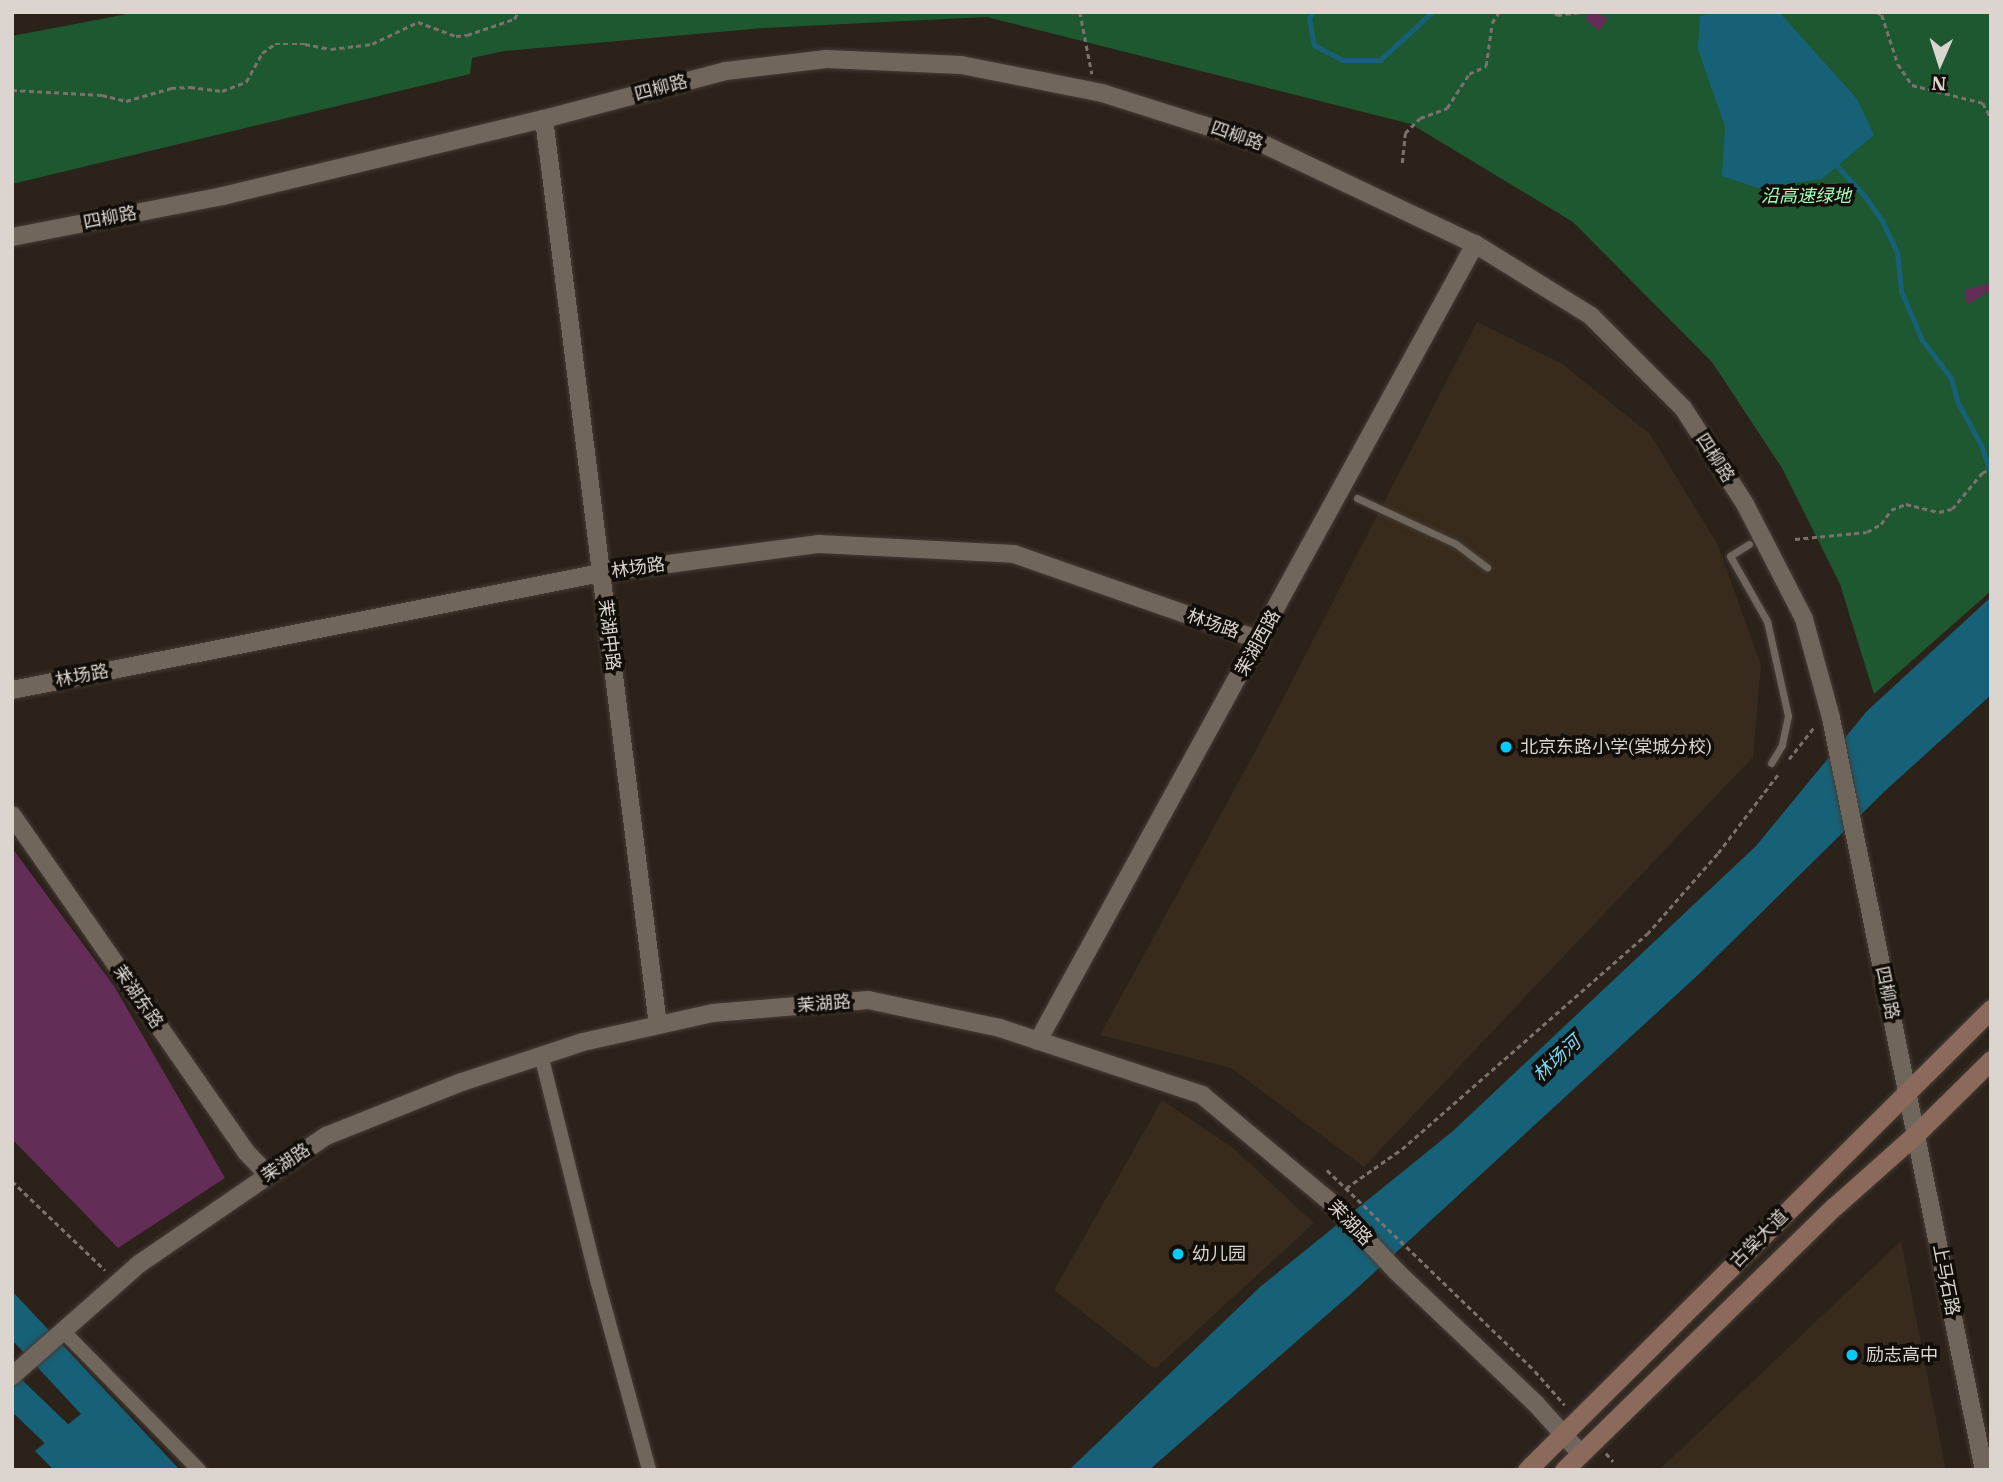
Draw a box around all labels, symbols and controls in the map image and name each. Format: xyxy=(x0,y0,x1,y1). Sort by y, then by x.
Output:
north arrow xyxy=(1905,28,1975,98)
street label: 四柳路 xyxy=(632,71,690,105)
text: N xyxy=(1931,72,1947,96)
street label: 四柳路 xyxy=(1208,117,1266,155)
park label: 沿高速绿地 xyxy=(1761,185,1851,207)
street label: 四柳路 xyxy=(81,202,139,234)
street label: 四柳路 xyxy=(1691,429,1739,487)
street label: 林场路 xyxy=(610,554,666,582)
street label: 茉湖中路 xyxy=(594,598,624,672)
street label: 林场路 xyxy=(1184,605,1242,643)
street label: 茉湖西路 xyxy=(1231,606,1285,680)
street label: 林场路 xyxy=(53,660,111,692)
place label: 北京东路小学(棠城分校) xyxy=(1520,736,1712,758)
marker: 北京东路小学(棠城分校) xyxy=(1498,739,1514,755)
street label: 茉湖东路 xyxy=(109,961,167,1033)
street label: 四柳路 xyxy=(1871,964,1903,1022)
street label: 茉湖路 xyxy=(796,991,852,1017)
water label: 林场河 xyxy=(1528,1031,1586,1087)
street label: 茉湖路 xyxy=(258,1139,314,1187)
street label: 茉湖路 xyxy=(1323,1196,1377,1250)
street label: 古棠大道 xyxy=(1726,1206,1792,1272)
place label: 幼儿园 xyxy=(1192,1243,1246,1265)
street label: 上马石路 xyxy=(1929,1243,1963,1317)
marker: 幼儿园 xyxy=(1170,1246,1186,1262)
place label: 励志高中 xyxy=(1866,1344,1938,1366)
marker: 励志高中 xyxy=(1844,1347,1860,1363)

